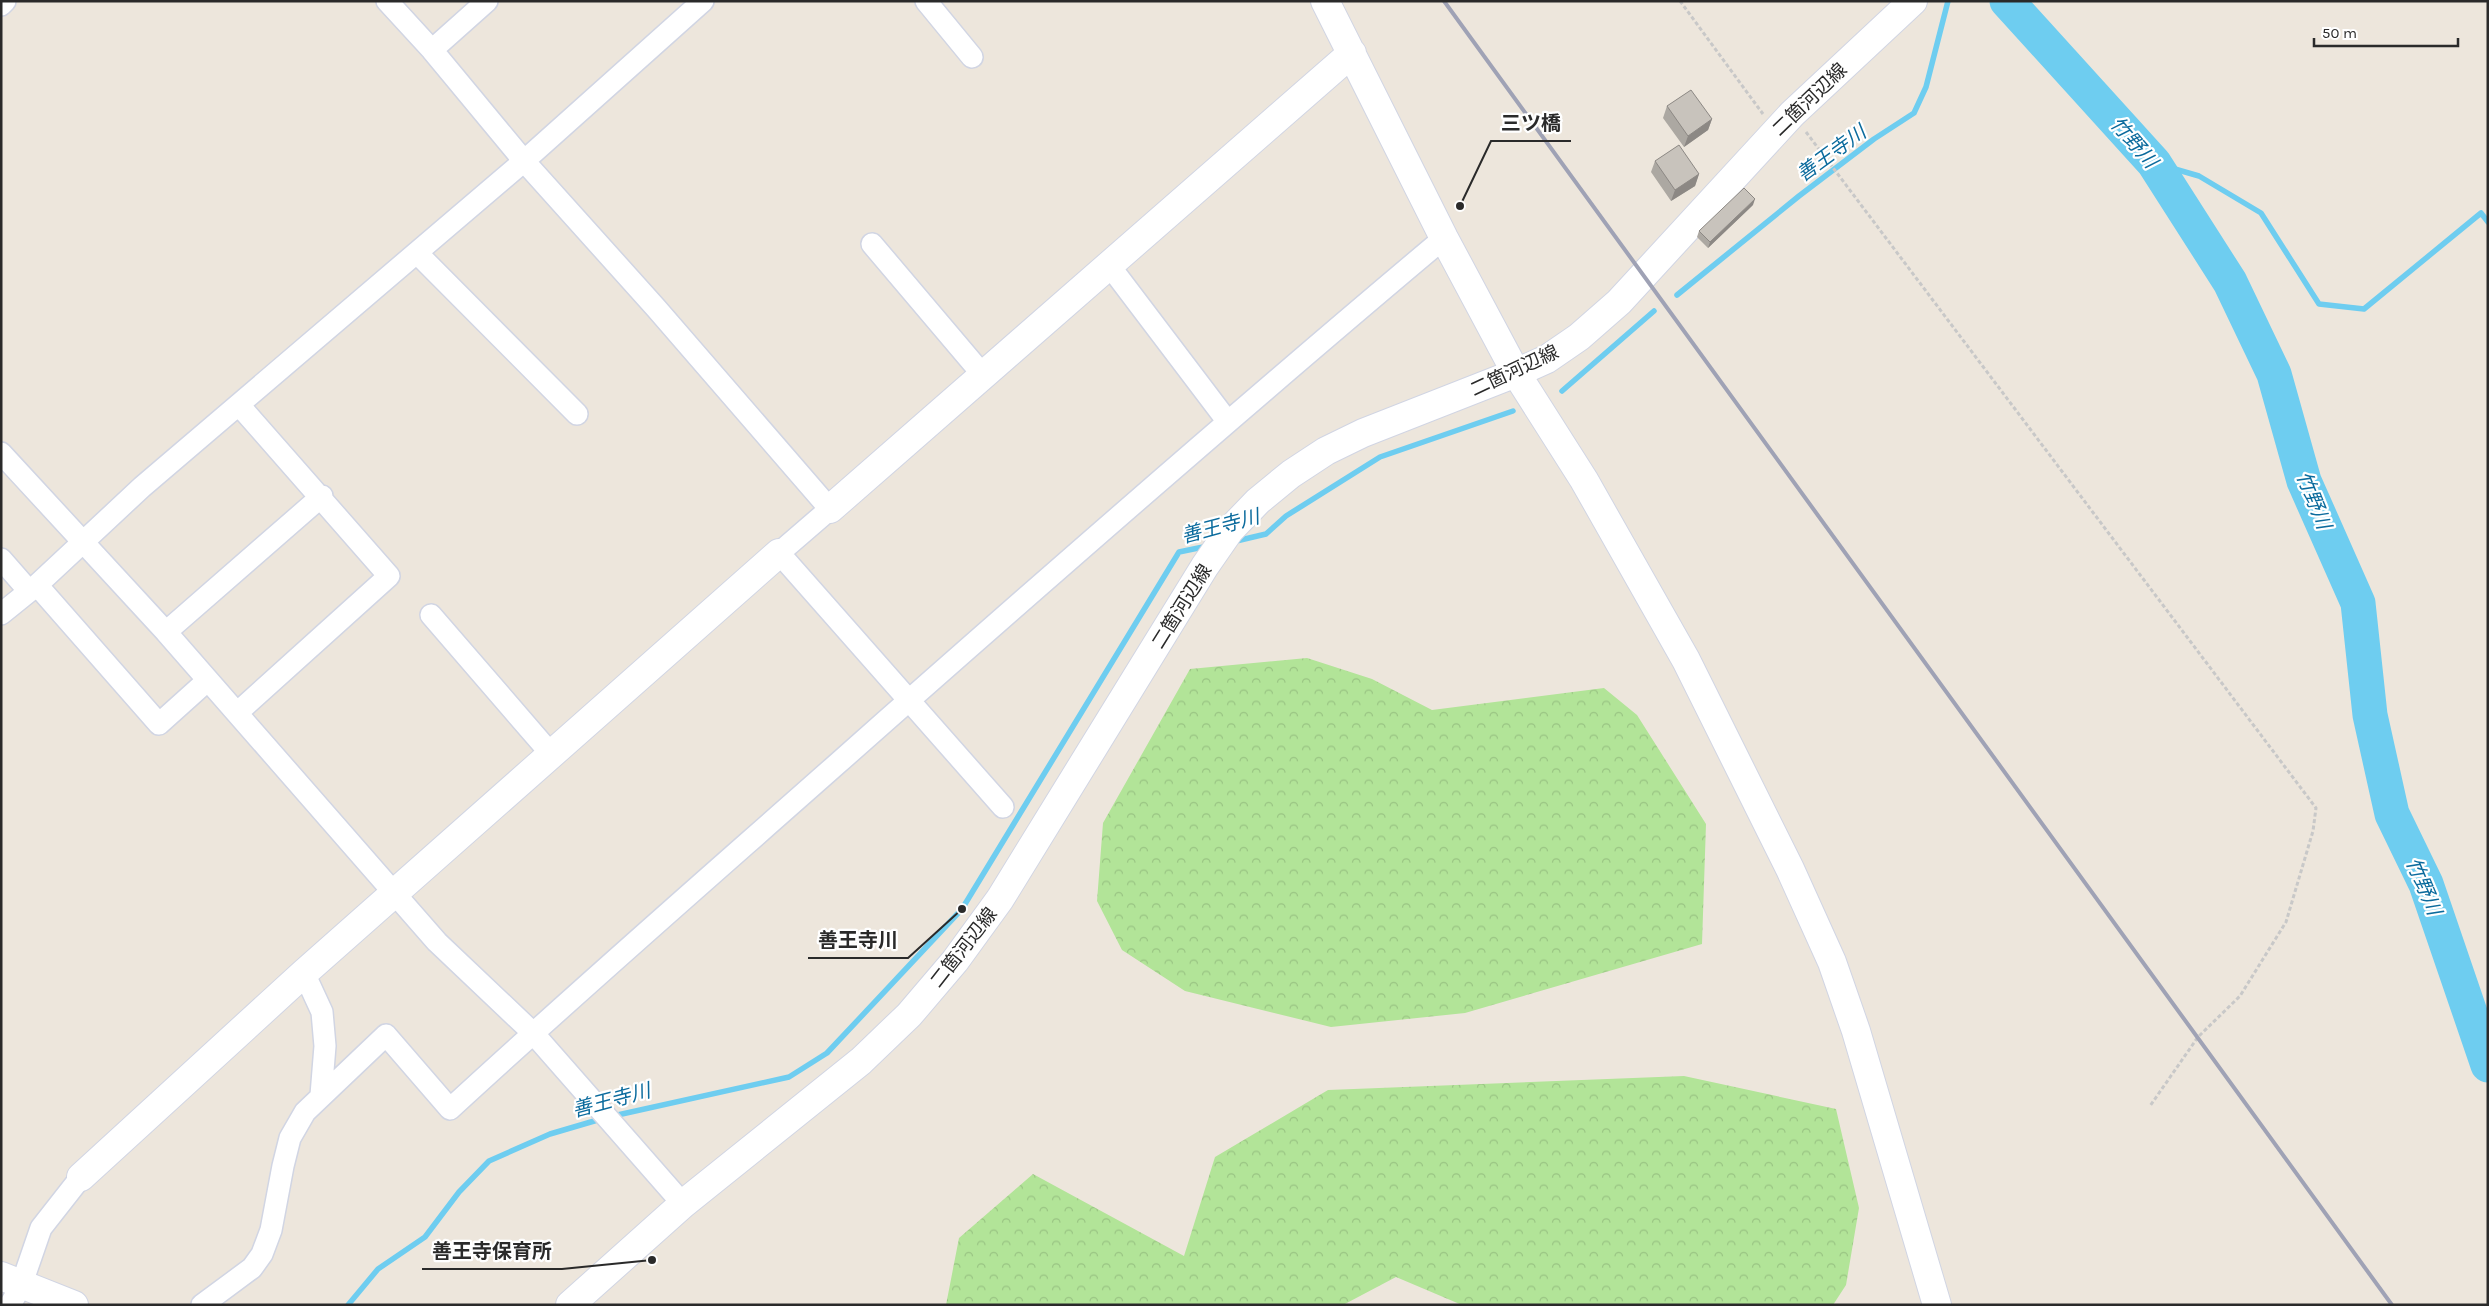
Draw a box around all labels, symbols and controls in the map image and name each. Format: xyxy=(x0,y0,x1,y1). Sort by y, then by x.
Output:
scale bar xyxy=(2314,15,2458,47)
text: 50 m xyxy=(2322,24,2357,42)
street label: 二箇河辺線 xyxy=(1768,59,1852,141)
callout: 三ツ橋 xyxy=(1491,106,1571,141)
text: 三ツ橋 xyxy=(1501,112,1561,135)
water label: 竹野川 xyxy=(2105,112,2163,174)
water label: 善王寺川 xyxy=(1792,119,1872,186)
street label: 二箇河辺線 xyxy=(1467,341,1562,401)
water label: 竹野川 xyxy=(2292,468,2336,534)
water label: 善王寺川 xyxy=(1179,505,1264,548)
street label: 二箇河辺線 xyxy=(1147,560,1216,653)
water label: 竹野川 xyxy=(2401,854,2447,920)
street label: 二箇河辺線 xyxy=(926,903,1002,992)
callout: 善王寺川 xyxy=(808,923,908,958)
text: 善王寺川 xyxy=(818,929,898,952)
water label: 善王寺川 xyxy=(570,1079,655,1122)
callout: 善王寺保育所 xyxy=(422,1234,562,1269)
text: 善王寺保育所 xyxy=(432,1240,552,1263)

